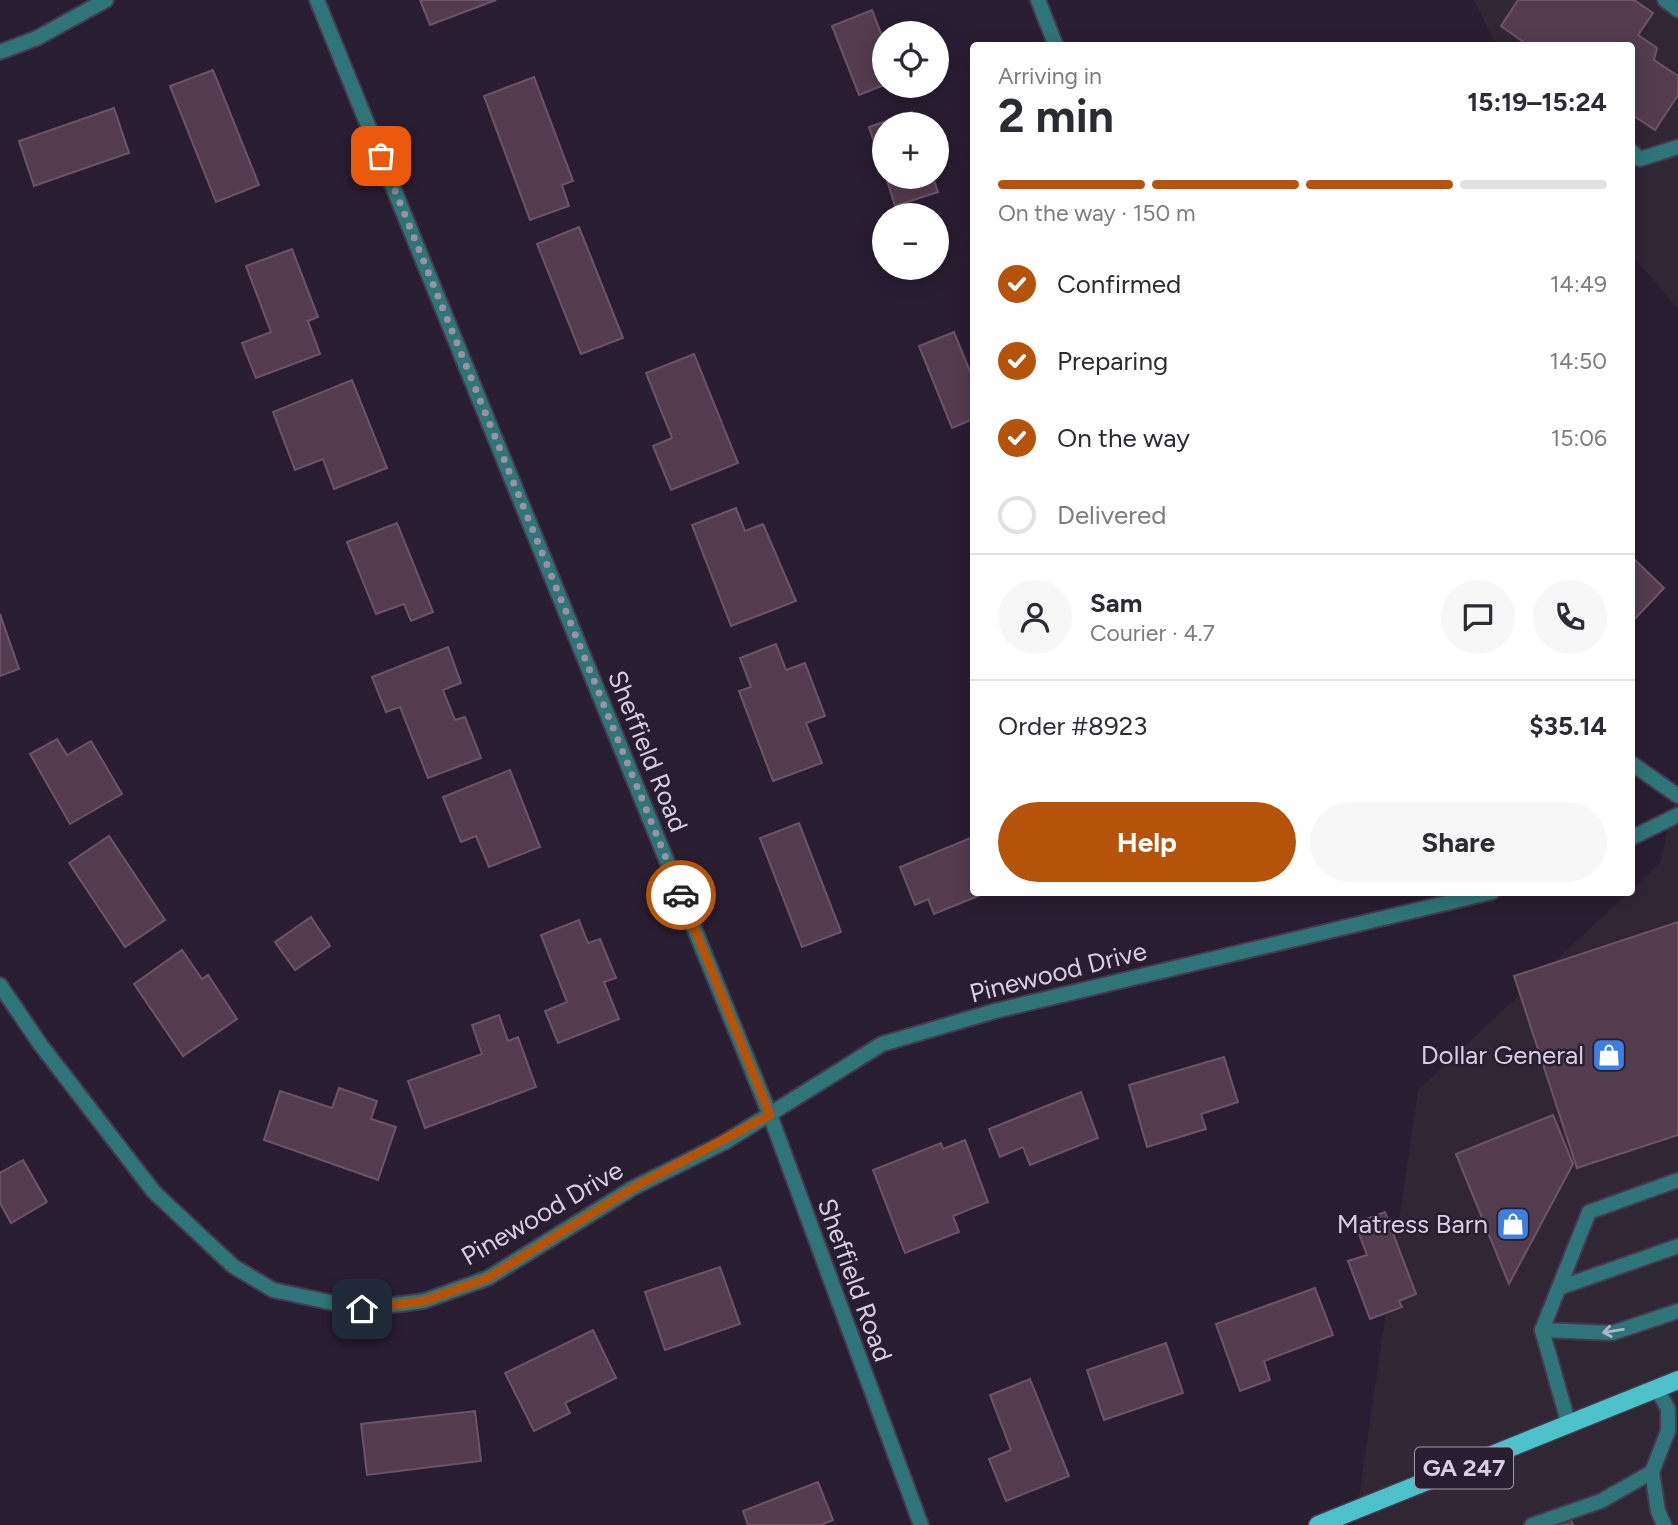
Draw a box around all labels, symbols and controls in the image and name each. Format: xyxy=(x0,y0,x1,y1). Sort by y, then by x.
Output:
map controls xyxy=(872,21,949,280)
button: locate xyxy=(872,21,949,98)
text: Arriving in xyxy=(998,62,1102,90)
text: 15:19–15:24 xyxy=(1467,86,1607,118)
text: 2 min xyxy=(998,88,1114,144)
button: + xyxy=(872,112,949,189)
pin xyxy=(351,126,411,186)
icon: bag xyxy=(362,137,400,175)
text: On the way · 150 m xyxy=(998,199,1195,227)
button: − xyxy=(872,203,949,280)
icon: check xyxy=(998,265,1036,303)
text: Confirmed xyxy=(1057,268,1181,300)
text: 14:49 xyxy=(1550,270,1607,298)
icon: check xyxy=(998,342,1036,380)
text: Preparing xyxy=(1057,345,1168,377)
text: 14:50 xyxy=(1549,347,1607,375)
icon: check xyxy=(998,419,1036,457)
text: On the way xyxy=(1057,422,1190,454)
text: 15:06 xyxy=(1551,424,1607,452)
text: Delivered xyxy=(1057,499,1166,531)
button: person xyxy=(998,580,1072,654)
button: chat xyxy=(1441,580,1515,654)
button: phone xyxy=(1533,580,1607,654)
text: Sam xyxy=(1090,587,1142,619)
text: Courier · 4.7 xyxy=(1090,619,1215,647)
street label: Sheffield Road xyxy=(601,666,695,836)
text: Order #8923 xyxy=(998,710,1147,742)
text: $35.14 xyxy=(1529,710,1607,742)
button: Help xyxy=(998,802,1296,882)
button: Share xyxy=(1310,802,1607,882)
courier xyxy=(646,860,716,930)
icon: car xyxy=(662,876,700,914)
street label: Pinewood Drive xyxy=(966,935,1150,1009)
shop icon: Dollar General xyxy=(1590,1036,1628,1074)
place label: Dollar General xyxy=(1421,1039,1584,1071)
street label: Pinewood Drive xyxy=(455,1154,629,1272)
street label: Sheffield Road xyxy=(811,1194,899,1366)
shop icon: Matress Barn xyxy=(1494,1205,1532,1243)
place label: Matress Barn xyxy=(1337,1208,1488,1240)
pin xyxy=(332,1279,392,1339)
icon: home xyxy=(343,1290,381,1328)
one-way arrow xyxy=(1602,1325,1625,1338)
road number: GA 247 xyxy=(1415,1448,1513,1488)

